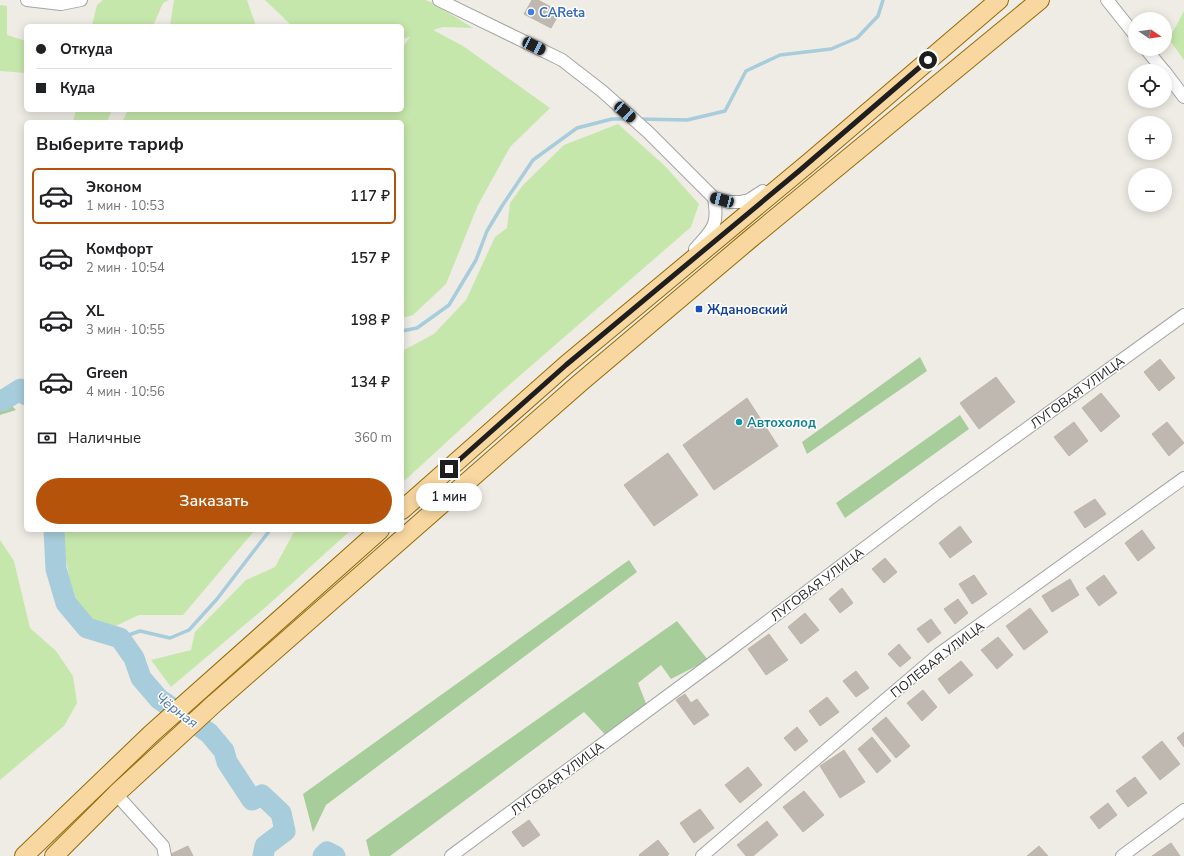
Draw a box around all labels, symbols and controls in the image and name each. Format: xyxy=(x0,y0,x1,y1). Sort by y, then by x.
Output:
place label: CAReta xyxy=(539,4,585,22)
marker: CAReta xyxy=(526,7,536,17)
north arrow xyxy=(1128,12,1172,56)
map controls xyxy=(1128,12,1172,212)
car xyxy=(521,35,547,57)
text: Откуда xyxy=(60,39,113,59)
route start xyxy=(919,51,937,69)
button: locate xyxy=(1128,64,1172,108)
text: Куда xyxy=(60,78,95,98)
car xyxy=(612,100,638,124)
button: + xyxy=(1128,116,1172,160)
text: Выберите тариф xyxy=(36,132,184,156)
button: − xyxy=(1128,168,1172,212)
text: Эконом xyxy=(86,177,142,197)
icon: car xyxy=(38,178,74,214)
text: 117 ₽ xyxy=(350,186,390,206)
car xyxy=(709,191,735,209)
text: 1 мин · 10:53 xyxy=(86,197,165,215)
text: Комфорт xyxy=(86,239,153,259)
icon: car xyxy=(38,240,74,276)
text: 157 ₽ xyxy=(350,248,390,268)
text: 2 мин · 10:54 xyxy=(86,259,165,277)
text: XL xyxy=(86,301,105,321)
place label: Ждановский xyxy=(707,301,788,319)
icon: car xyxy=(38,302,74,338)
marker: Ждановский xyxy=(694,304,704,314)
text: 198 ₽ xyxy=(350,310,390,330)
text: 3 мин · 10:55 xyxy=(86,321,165,339)
street label: ЛУГОВАЯ УЛИЦА xyxy=(1027,352,1129,433)
text: Green xyxy=(86,363,128,383)
icon: car xyxy=(38,364,74,400)
text: 134 ₽ xyxy=(350,372,390,392)
text: 4 мин · 10:56 xyxy=(86,383,165,401)
place label: Автохолод xyxy=(747,414,816,432)
marker: Автохолод xyxy=(734,417,744,427)
icon: cash xyxy=(36,427,58,449)
text: Наличные xyxy=(68,428,141,448)
text: 360 m xyxy=(354,429,392,447)
route end xyxy=(440,460,458,478)
button: Заказать xyxy=(36,478,392,524)
callout: 1 мин xyxy=(416,483,482,511)
text: 1 мин xyxy=(431,488,467,506)
street label: ЛУГОВАЯ УЛИЦА xyxy=(767,543,868,626)
street label: ПОЛЕВАЯ УЛИЦА xyxy=(887,617,989,702)
water label: Чёрная xyxy=(152,688,202,733)
street label: ЛУГОВАЯ УЛИЦА xyxy=(507,737,608,820)

